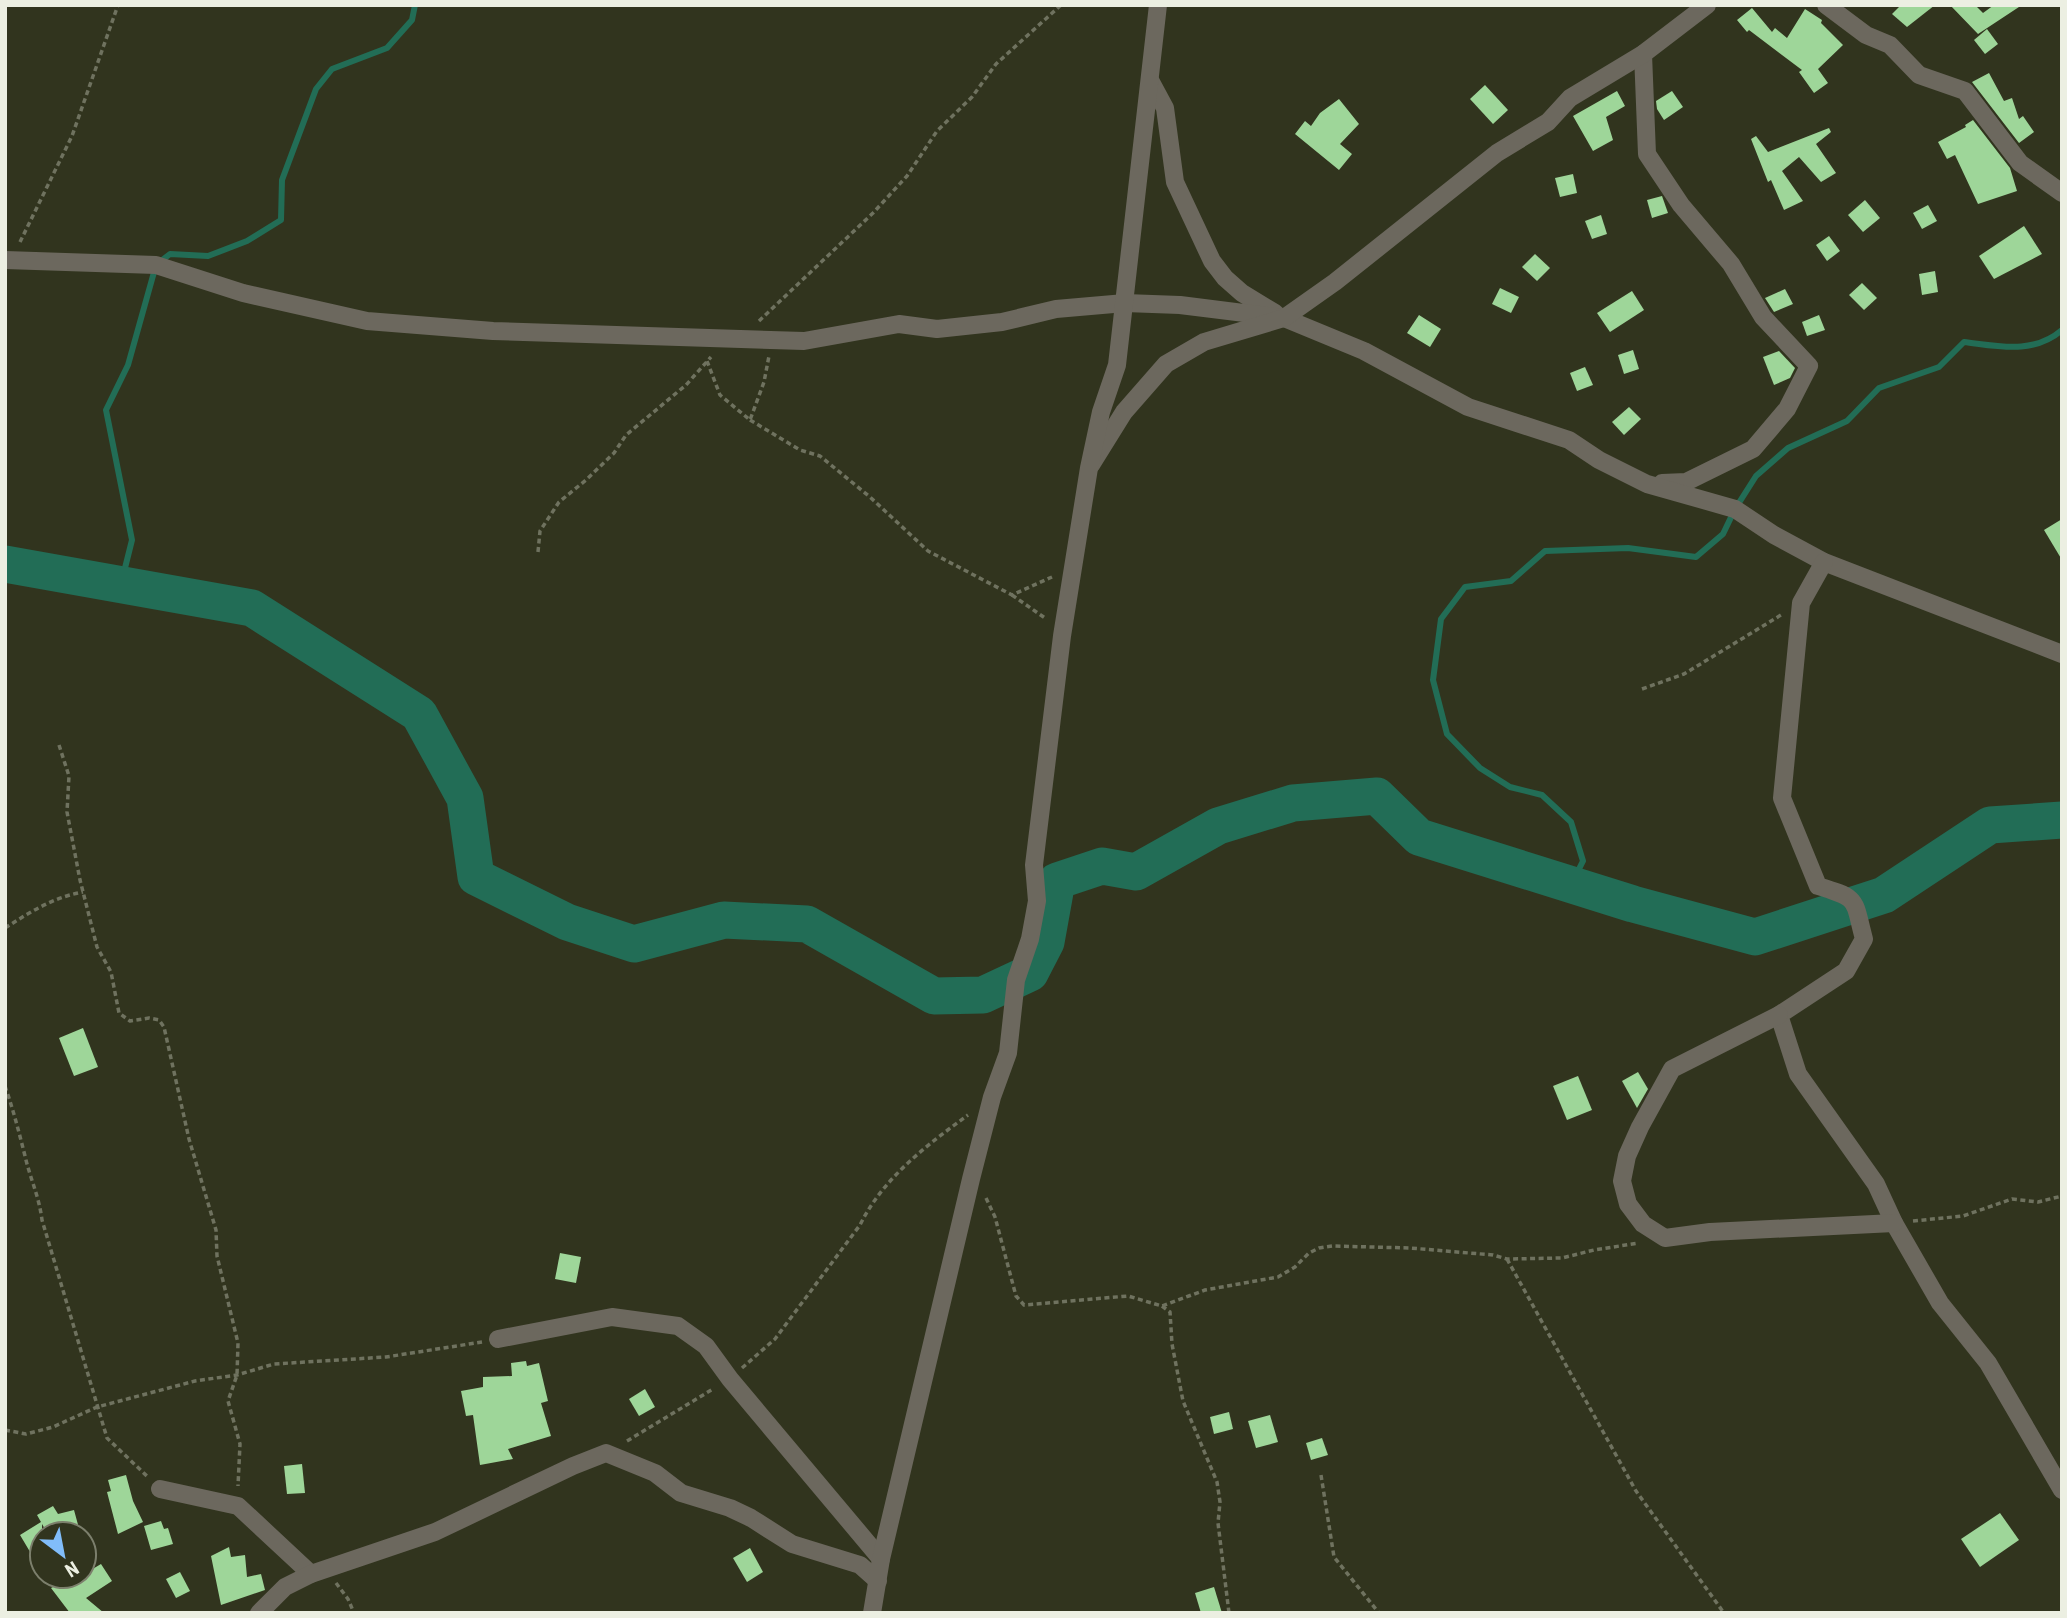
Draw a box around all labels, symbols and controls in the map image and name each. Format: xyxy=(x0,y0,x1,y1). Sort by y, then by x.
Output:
north arrow xyxy=(28,1520,98,1590)
text: N xyxy=(61,1556,83,1582)

